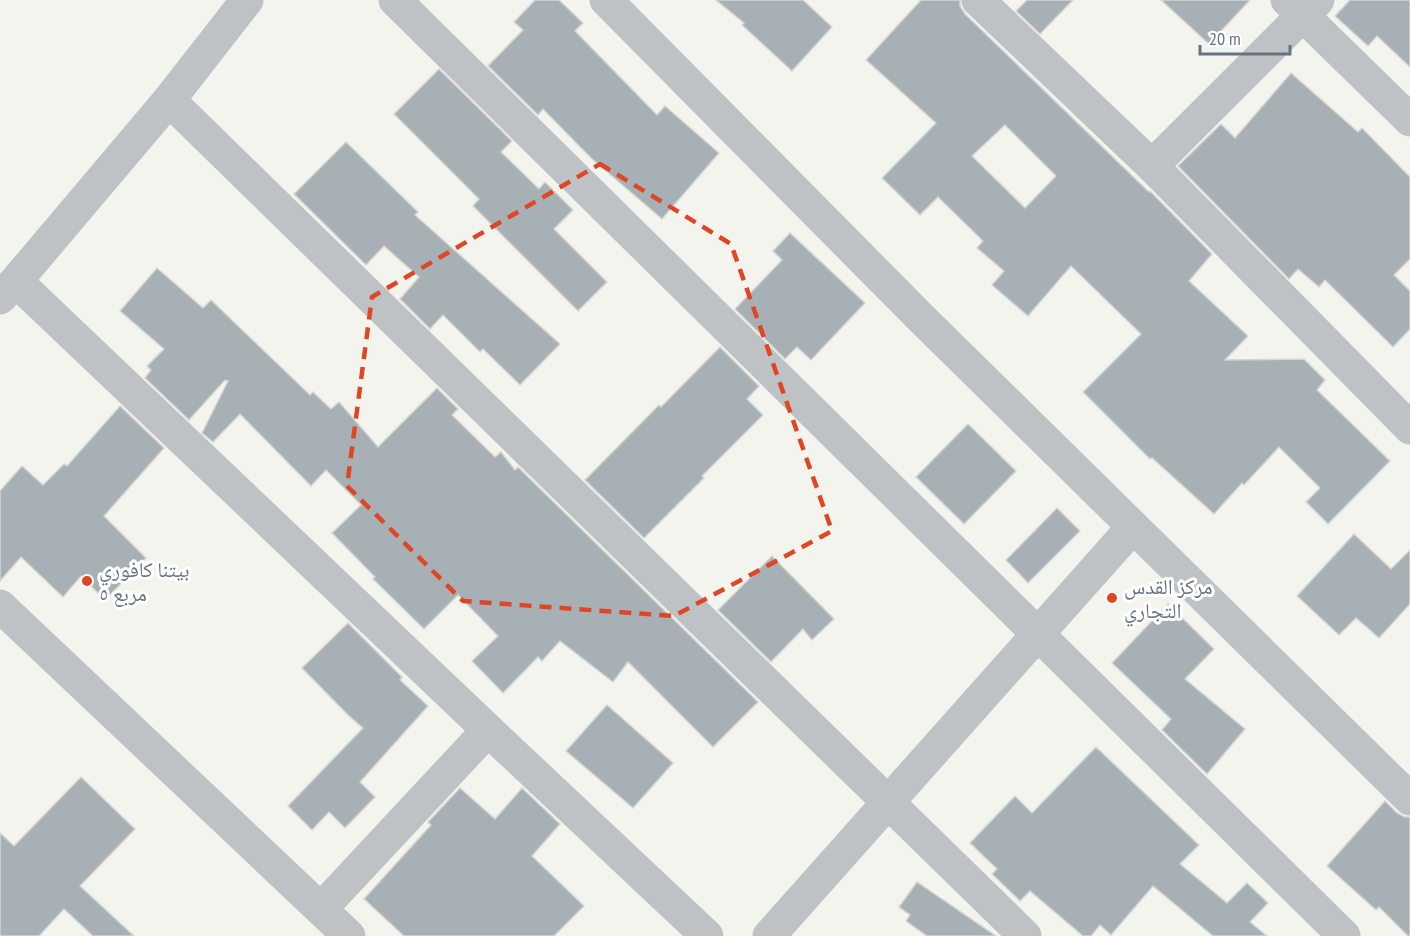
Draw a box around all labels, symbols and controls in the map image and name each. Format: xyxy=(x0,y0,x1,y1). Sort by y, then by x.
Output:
scale bar xyxy=(1200,18,1290,56)
text: 20 m xyxy=(1209,27,1241,50)
place label: بيتنا كافوري مربع ٥ xyxy=(99,556,190,607)
place label: مركز القدس التجاري xyxy=(1124,573,1213,627)
marker: بيتنا كافوري مربع ٥ xyxy=(80,574,94,588)
marker: مركز القدس التجاري xyxy=(1105,591,1119,605)

